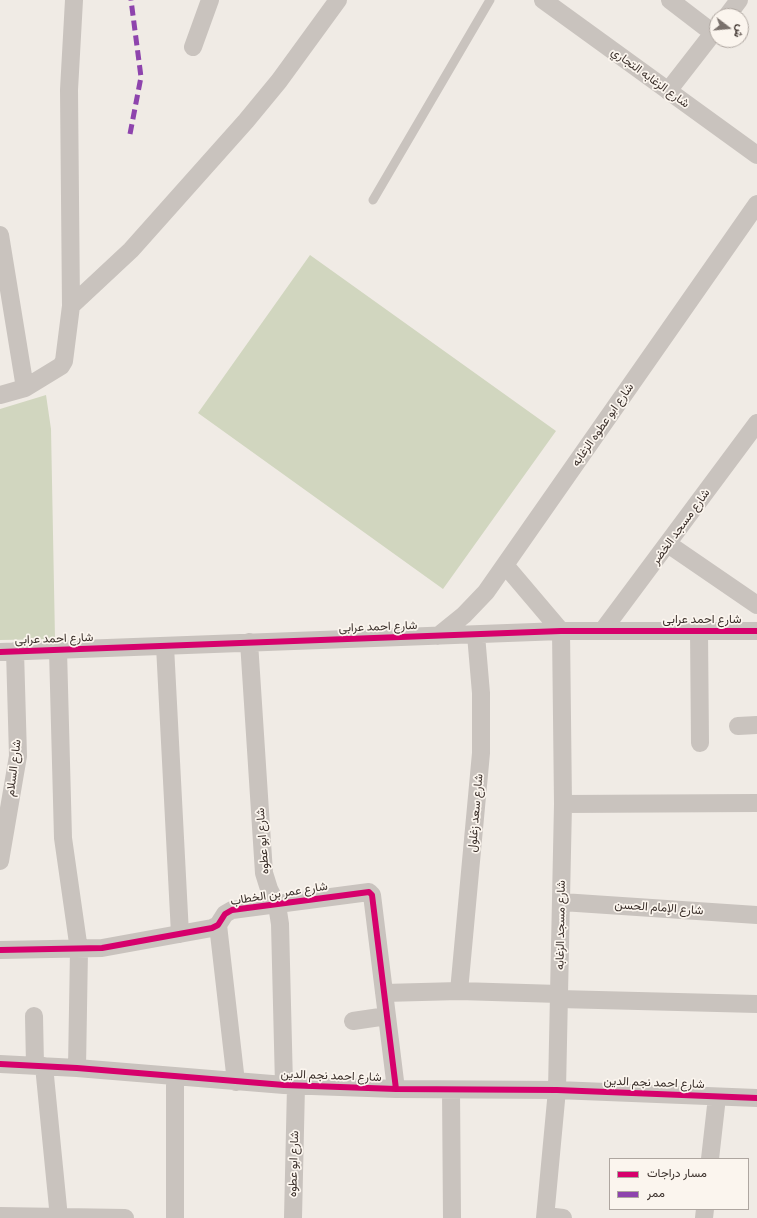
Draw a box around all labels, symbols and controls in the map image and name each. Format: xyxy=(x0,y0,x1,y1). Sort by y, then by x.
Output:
north arrow xyxy=(709,8,749,48)
text: ش xyxy=(731,23,748,39)
street label: شارع الزغابه التجاري xyxy=(608,45,692,111)
street label: شارع ابو عطوه الزغابه xyxy=(569,381,637,469)
street label: شارع مسجد الخضر xyxy=(649,486,713,568)
street label: شارع احمد عرابى xyxy=(663,613,741,627)
street label: شارع احمد عرابى xyxy=(338,618,418,636)
street label: شارع احمد عرابى xyxy=(14,630,94,648)
street label: شارع السلام xyxy=(3,739,25,797)
street label: شارع سعد زغلول xyxy=(465,773,487,853)
street label: شارع ابو عطوه xyxy=(253,807,273,875)
street label: شارع عمر بن الخطاب xyxy=(229,879,329,909)
street label: شارع مسجد الزغابه xyxy=(553,880,569,970)
street label: شارع الإمام الحسن xyxy=(614,898,704,918)
street label: شارع احمد نجم الدين xyxy=(280,1067,382,1085)
street label: شارع احمد نجم الدين xyxy=(603,1074,705,1092)
street label: شارع ابو عطوه xyxy=(286,1130,302,1198)
legend xyxy=(609,1158,749,1210)
text: مسار دراجات xyxy=(647,1165,707,1181)
text: ممر xyxy=(647,1185,665,1201)

